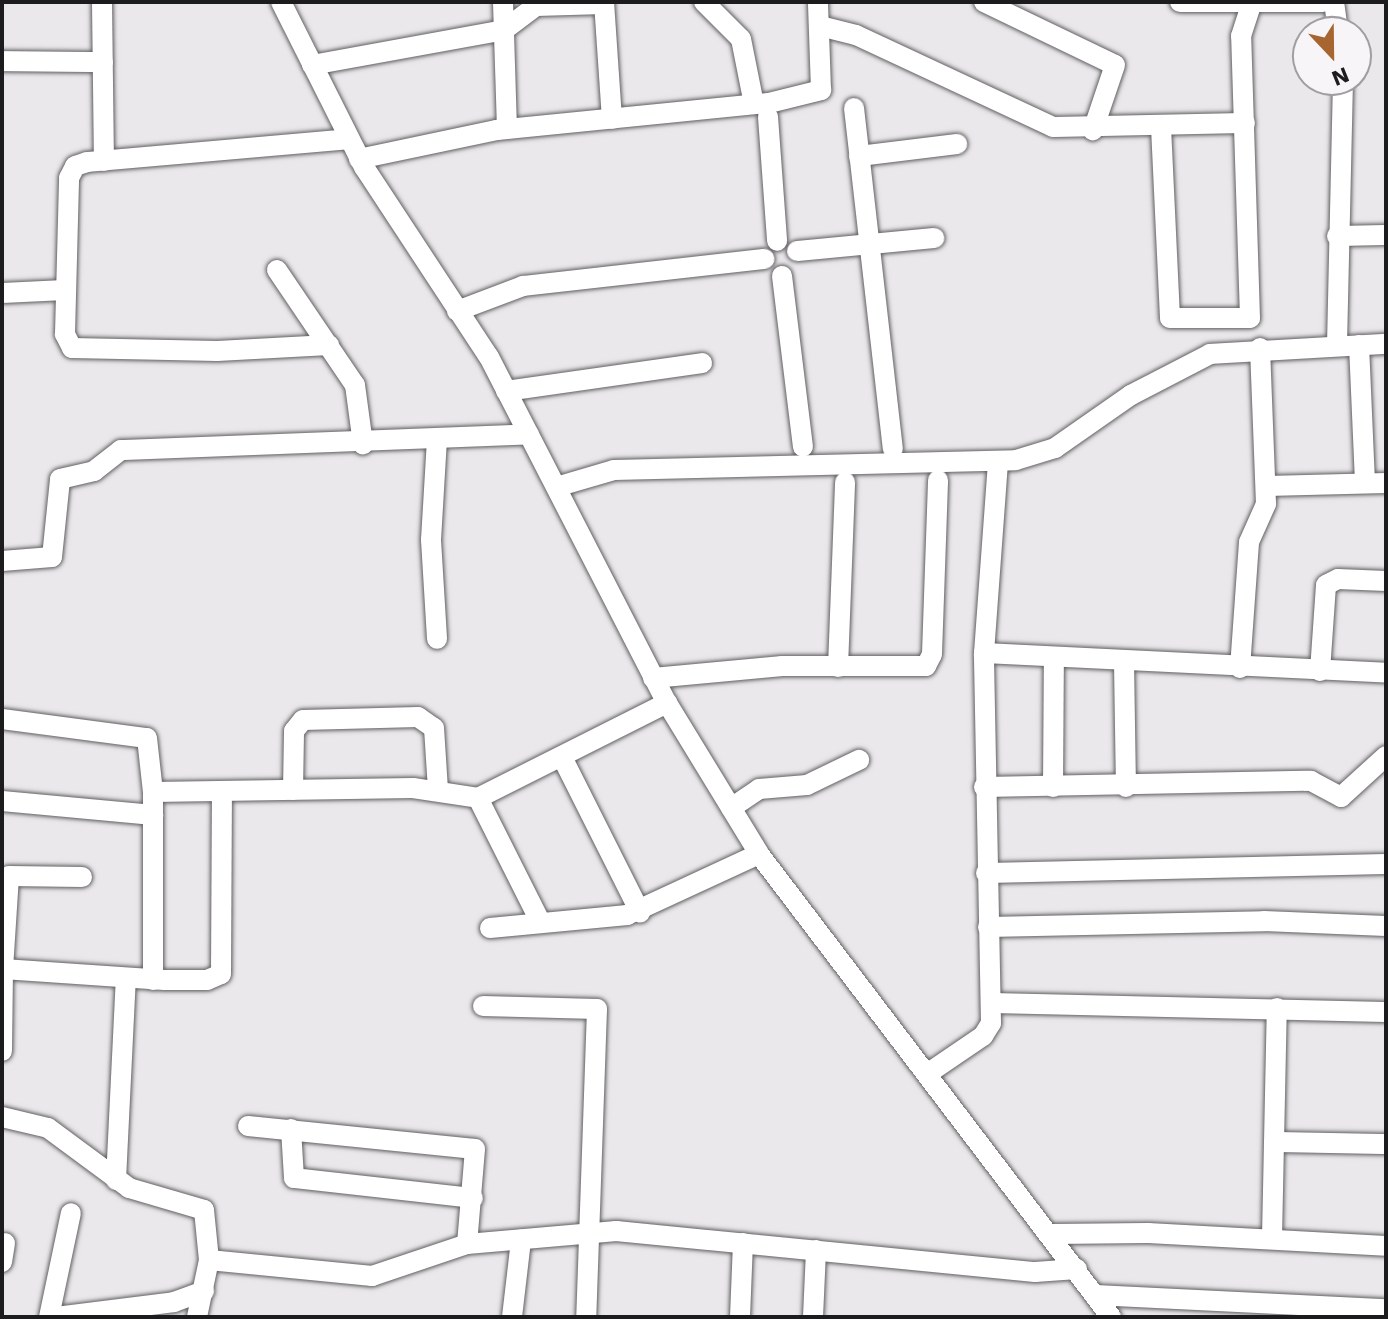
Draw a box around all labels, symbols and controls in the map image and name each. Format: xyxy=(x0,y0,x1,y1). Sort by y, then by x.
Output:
north arrow xyxy=(1292,16,1372,96)
text: N xyxy=(1328,62,1353,92)

